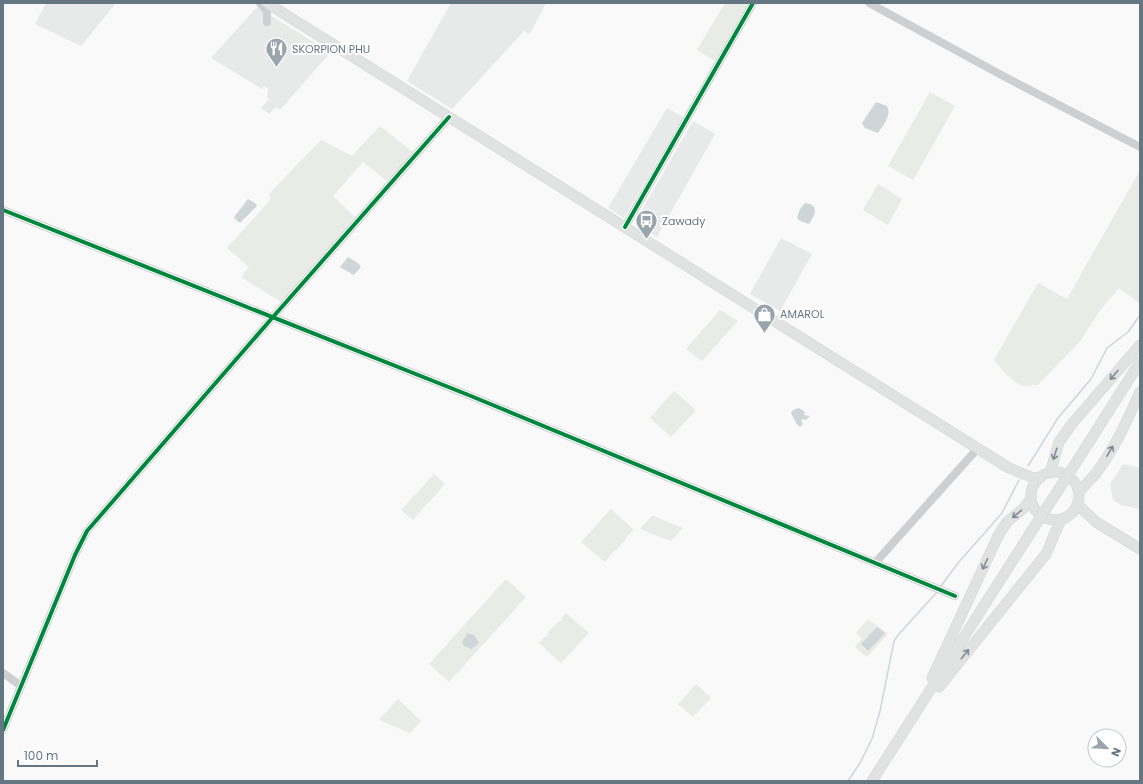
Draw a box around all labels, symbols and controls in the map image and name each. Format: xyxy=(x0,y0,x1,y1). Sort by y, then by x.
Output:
restaurant icon: SKORPION PHU xyxy=(264,36,290,69)
place label: SKORPION PHU xyxy=(292,41,370,57)
bus stop icon: Zawady xyxy=(634,208,660,241)
place label: Zawady xyxy=(662,213,706,229)
shop icon: AMAROL xyxy=(751,301,777,334)
place label: AMAROL xyxy=(780,306,825,322)
one-way arrow xyxy=(1110,370,1119,380)
one-way arrow xyxy=(1107,445,1115,457)
one-way arrow xyxy=(1051,448,1059,460)
one-way arrow xyxy=(1012,509,1022,518)
one-way arrow xyxy=(981,557,988,569)
one-way arrow xyxy=(961,648,970,659)
north arrow xyxy=(1087,728,1127,768)
scale bar xyxy=(18,742,97,768)
text: N xyxy=(1107,745,1125,759)
text: 100 m xyxy=(24,747,58,764)

